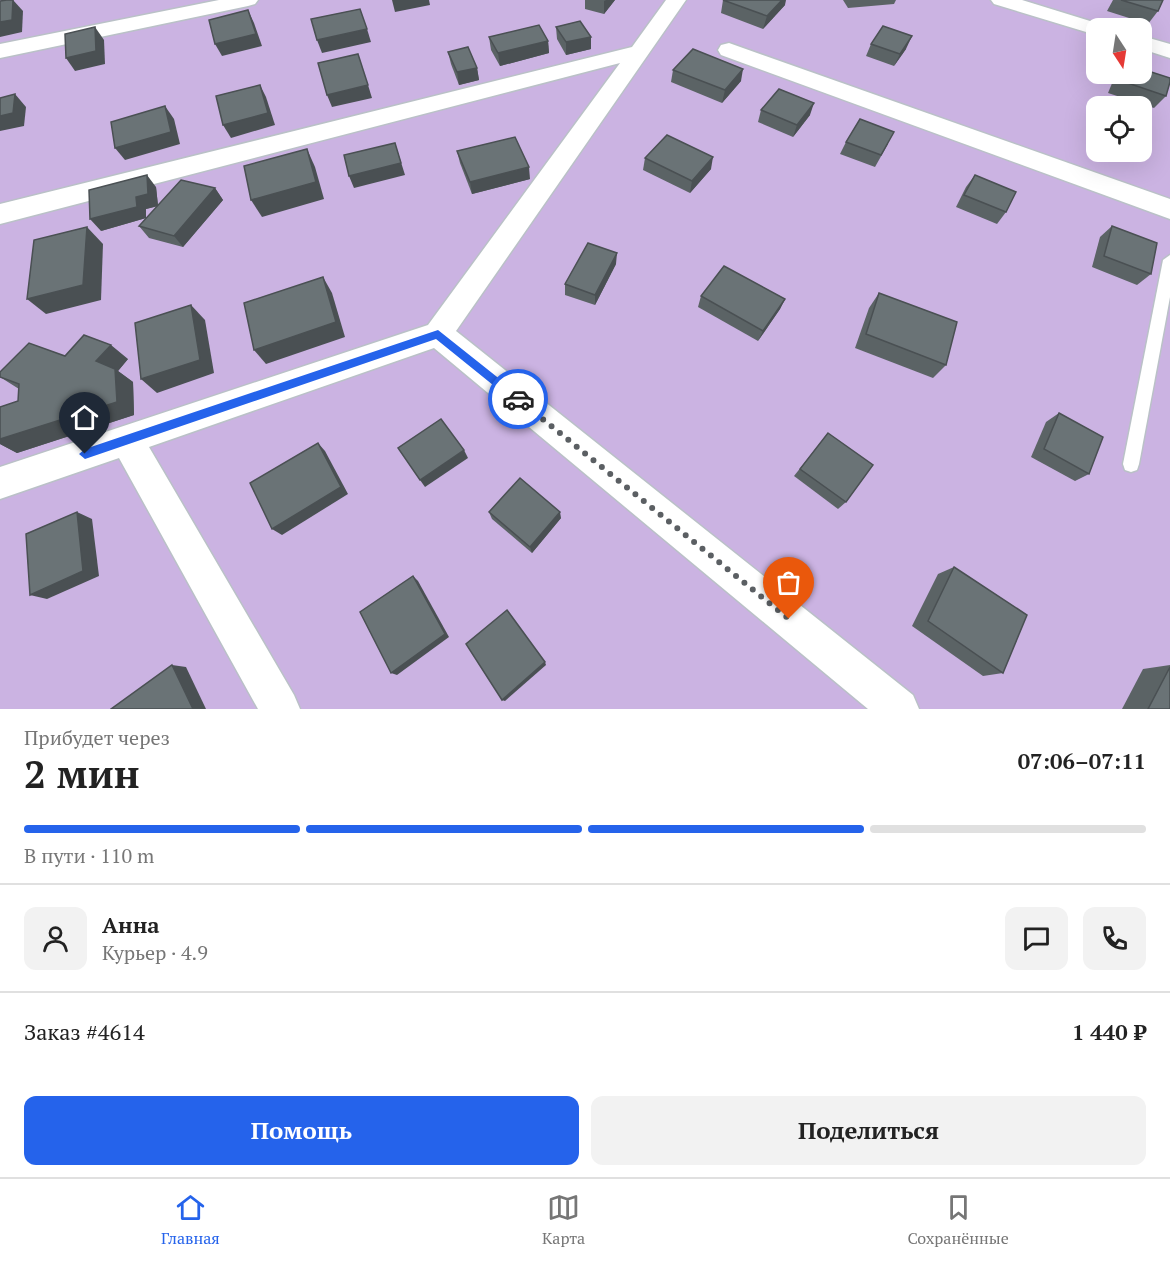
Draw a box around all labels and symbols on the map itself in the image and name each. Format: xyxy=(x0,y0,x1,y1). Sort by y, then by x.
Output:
north arrow xyxy=(1086,18,1152,84)
courier xyxy=(488,369,548,429)
pin xyxy=(59,392,110,454)
pin xyxy=(763,557,814,619)

